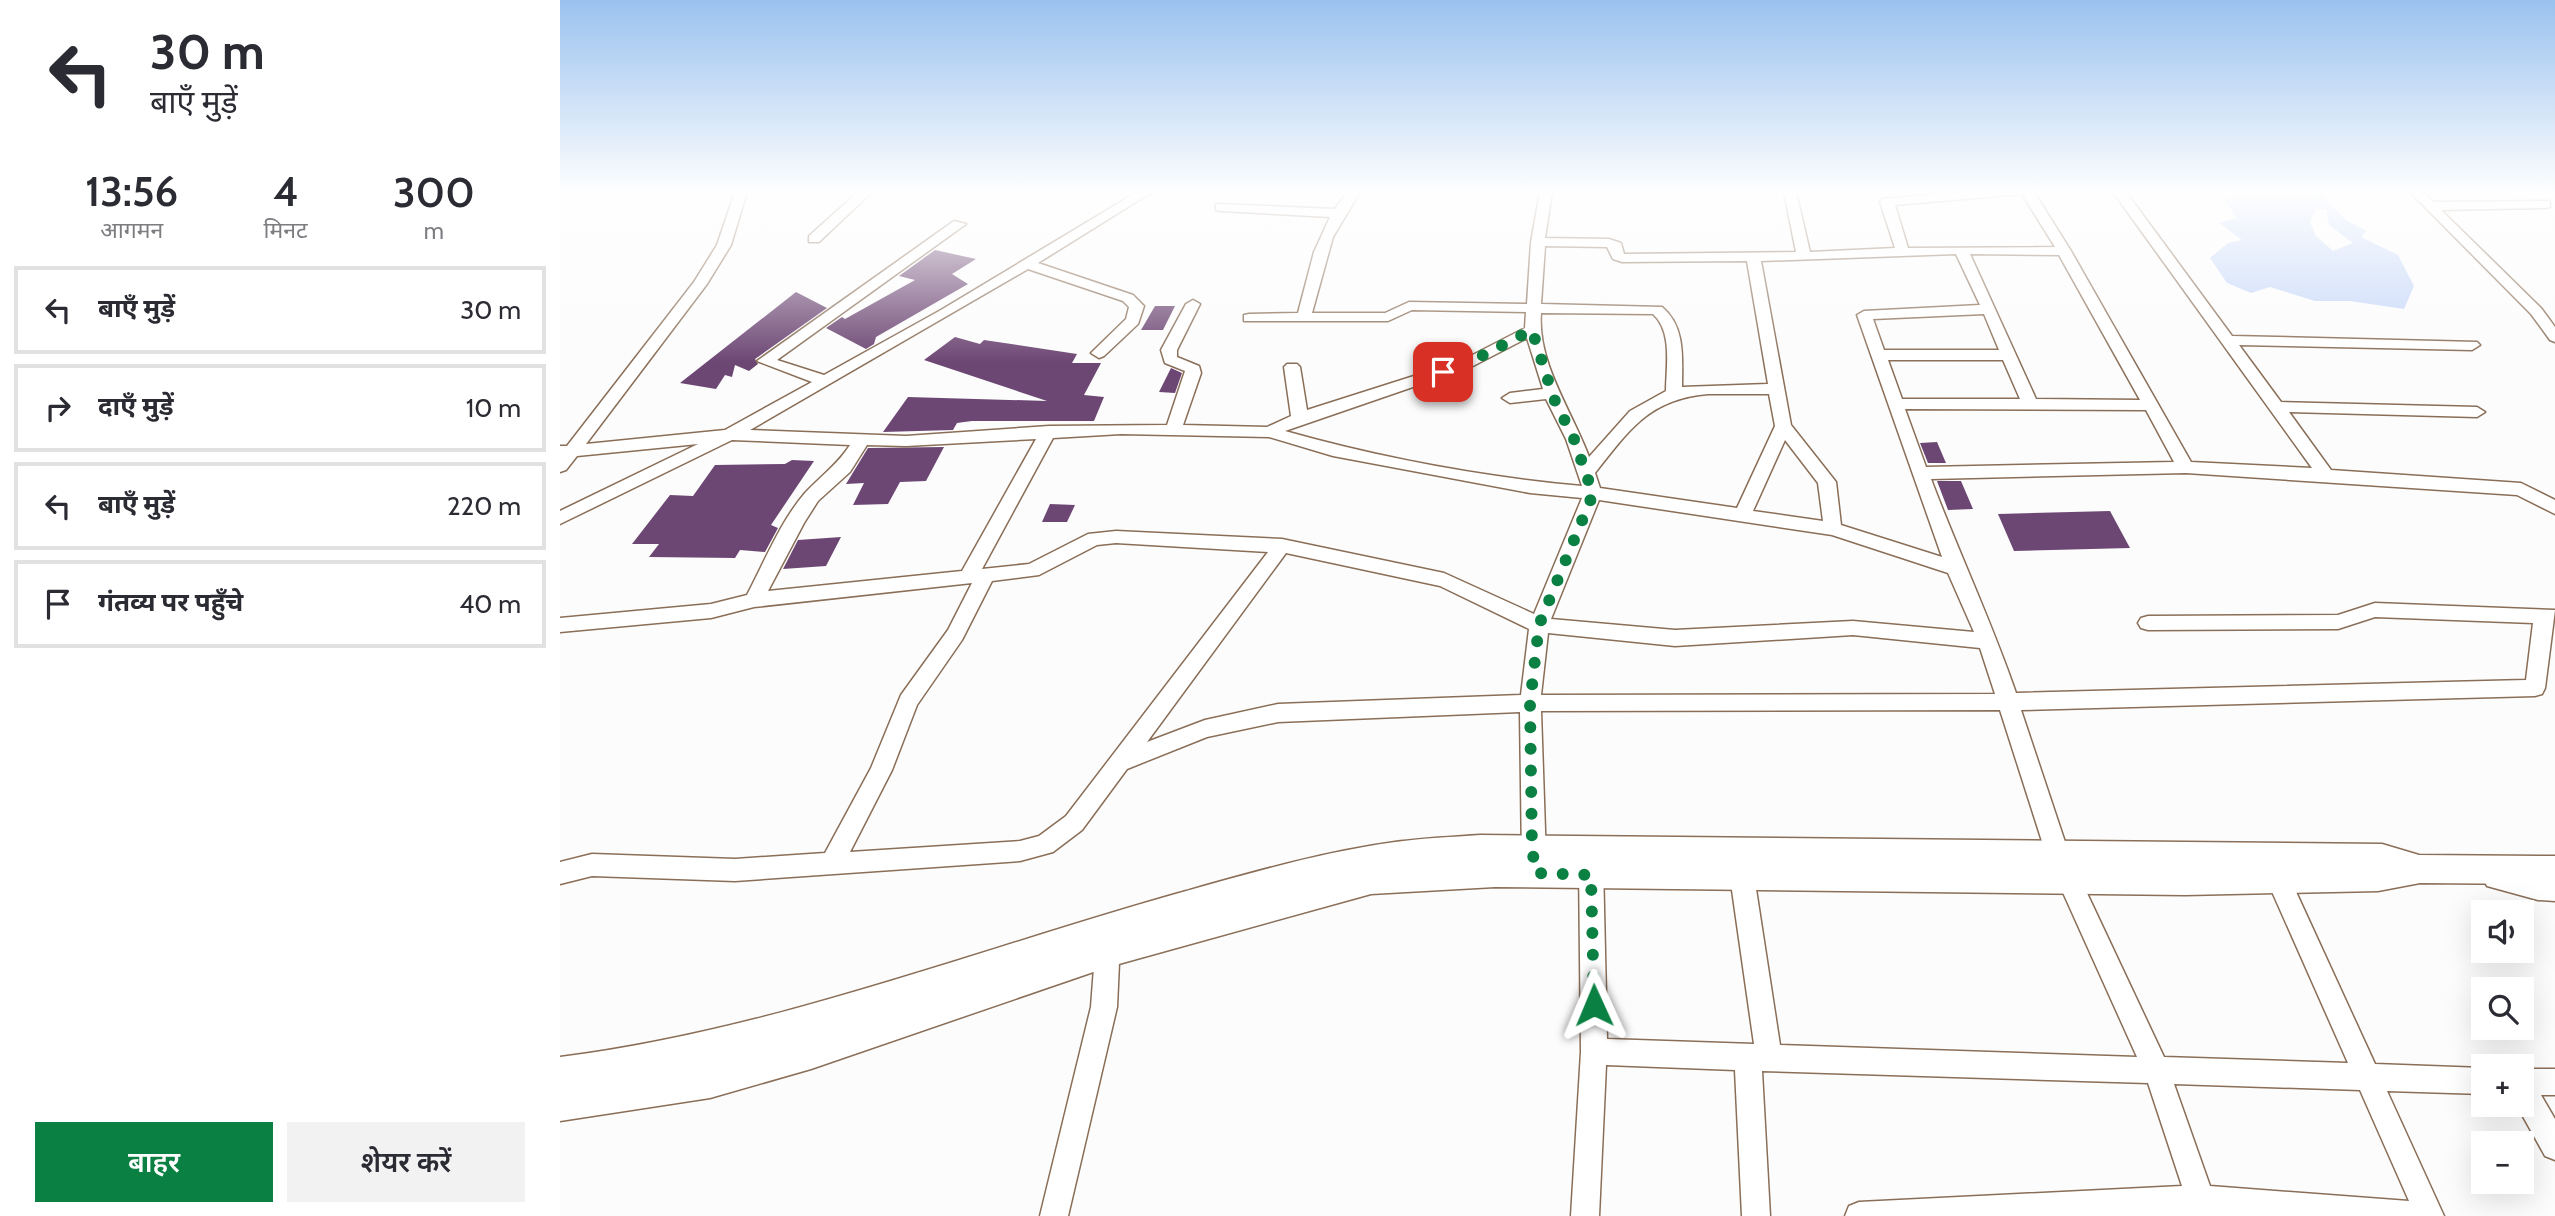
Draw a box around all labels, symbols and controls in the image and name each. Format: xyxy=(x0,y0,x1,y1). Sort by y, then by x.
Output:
text: 30 m xyxy=(150,22,265,81)
icon: left xyxy=(35,28,126,119)
text: बाएँ मुड़ें xyxy=(150,82,238,121)
text: 13:56 xyxy=(85,165,178,217)
text: 4 xyxy=(273,165,298,217)
text: 300 xyxy=(393,166,475,218)
text: आगमन xyxy=(100,216,163,244)
text: मिनट xyxy=(264,216,308,244)
text: m xyxy=(424,217,444,245)
icon: left xyxy=(39,291,77,329)
text: बाएँ मुड़ें xyxy=(98,292,175,324)
text: 30 m xyxy=(460,294,521,326)
pin xyxy=(1413,342,1473,402)
icon: arrive xyxy=(1424,353,1462,391)
icon: right xyxy=(39,389,77,427)
text: दाएँ मुड़ें xyxy=(98,390,174,422)
text: 10 m xyxy=(466,392,521,424)
icon: left xyxy=(39,487,77,525)
text: बाएँ मुड़ें xyxy=(98,488,175,520)
text: 220 m xyxy=(447,490,521,522)
icon: arrive xyxy=(39,585,77,623)
text: गंतव्य पर पहुँचे xyxy=(98,586,243,618)
text: 40 m xyxy=(459,588,521,620)
map controls xyxy=(2471,900,2534,1194)
button: sound xyxy=(2471,900,2534,963)
position arrow xyxy=(1557,968,1631,1042)
button: search xyxy=(2471,977,2534,1040)
button: + xyxy=(2471,1054,2534,1117)
button: बाहर xyxy=(35,1122,273,1202)
button: शेयर करें xyxy=(287,1122,525,1202)
button: − xyxy=(2471,1131,2534,1194)

